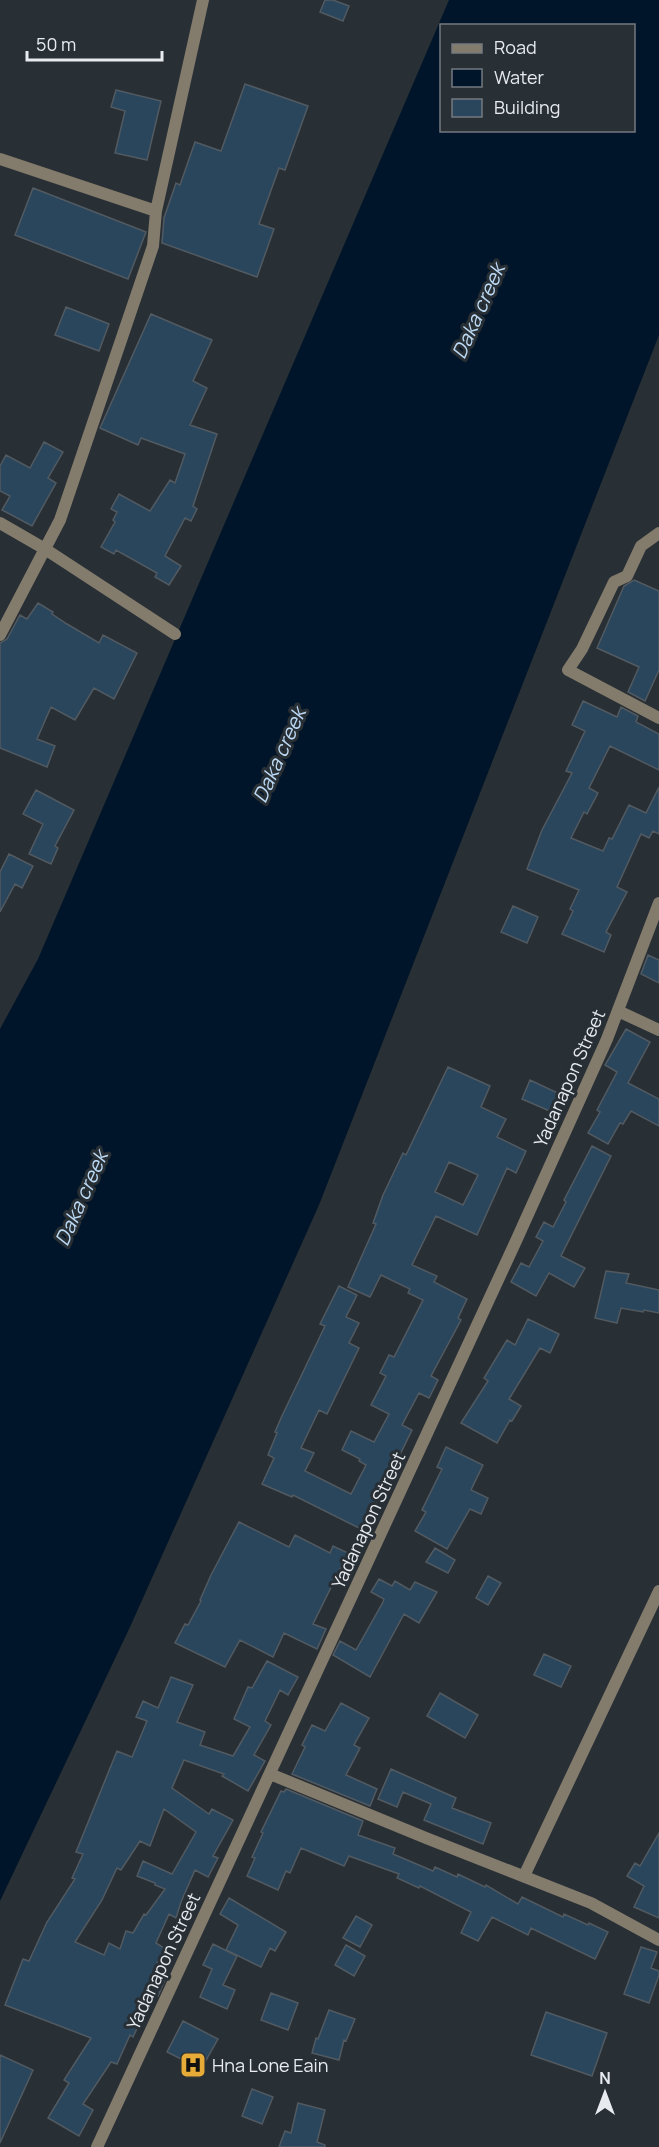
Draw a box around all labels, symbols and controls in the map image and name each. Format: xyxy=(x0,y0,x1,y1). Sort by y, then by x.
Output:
scale bar xyxy=(27,24,162,62)
legend xyxy=(440,24,635,132)
text: 50 m xyxy=(36,32,76,56)
text: Road xyxy=(494,35,537,59)
text: Water xyxy=(494,65,544,89)
text: Building xyxy=(494,95,560,119)
water label: Daka creek xyxy=(445,257,512,363)
water label: Daka creek xyxy=(246,701,313,807)
street label: Yadanapon Street xyxy=(528,1005,610,1151)
water label: Daka creek xyxy=(48,1144,115,1250)
street label: Yadanapon Street xyxy=(326,1448,410,1592)
street label: Yadanapon Street xyxy=(121,1889,205,2033)
hospital icon: Hna Lone Eain xyxy=(178,2050,208,2080)
place label: Hna Lone Eain xyxy=(212,2053,328,2077)
north arrow xyxy=(575,2063,635,2123)
text: N xyxy=(599,2067,611,2089)

